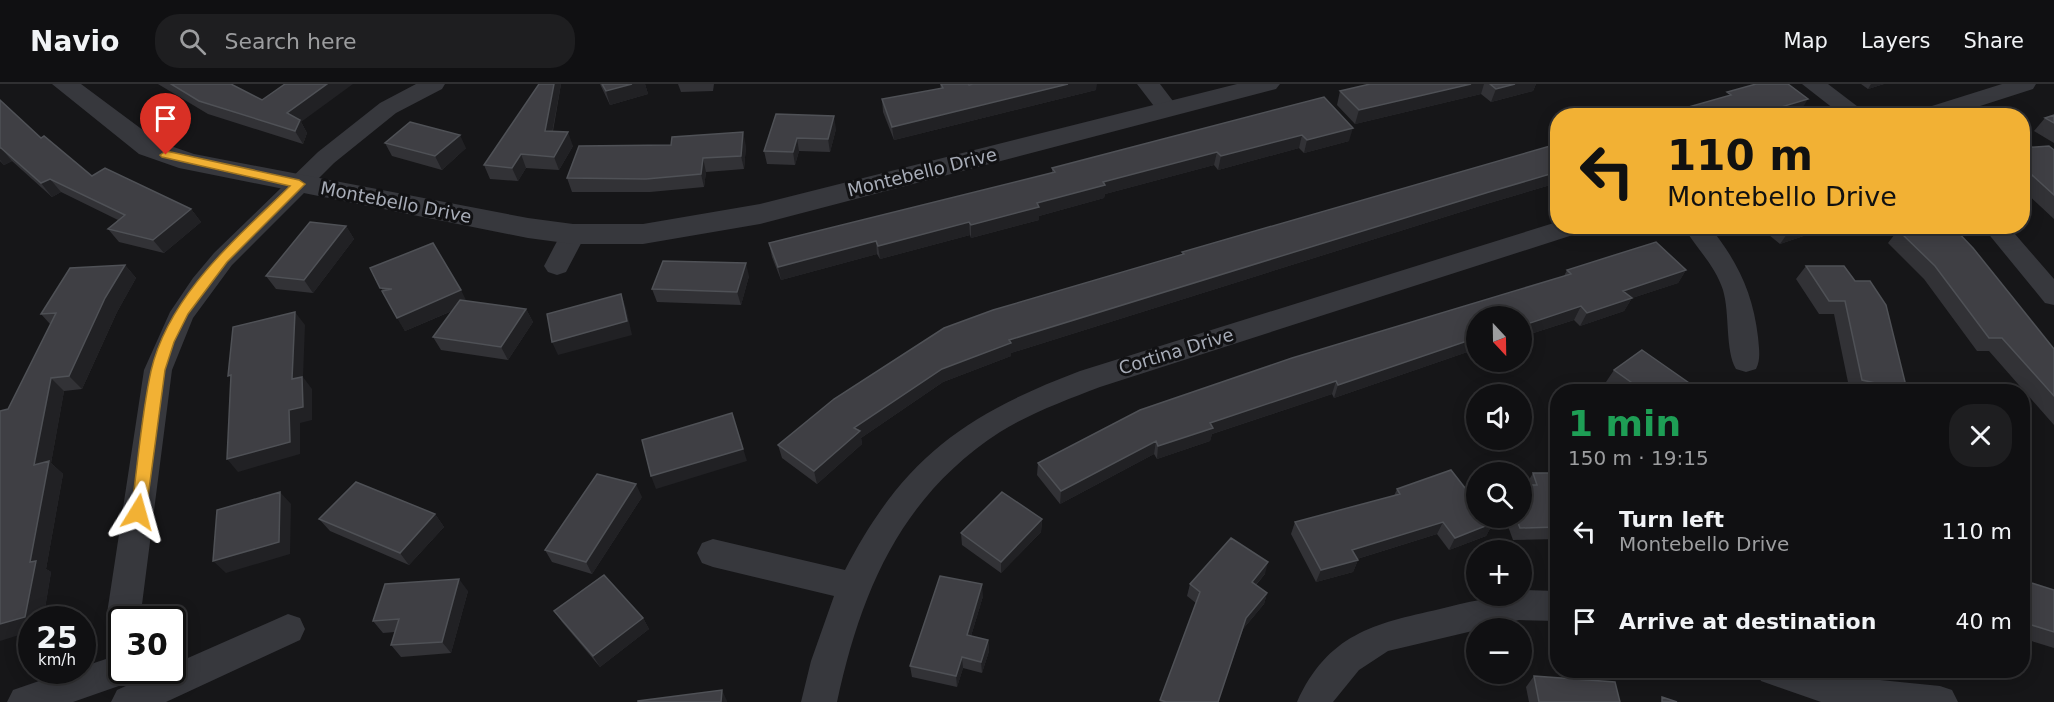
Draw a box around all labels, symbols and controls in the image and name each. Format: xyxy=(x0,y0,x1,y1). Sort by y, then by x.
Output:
search box xyxy=(155,14,575,68)
text: Navio xyxy=(30,25,119,58)
icon: search xyxy=(176,25,209,58)
text: Search here xyxy=(224,29,357,54)
text: Map xyxy=(1784,29,1828,53)
text: Layers xyxy=(1861,29,1930,53)
text: Share xyxy=(1963,29,2024,53)
pin xyxy=(140,93,191,155)
icon: arrive xyxy=(149,102,182,135)
text: 110 m xyxy=(1667,131,1813,180)
icon: left xyxy=(1568,132,1646,210)
street label: Montebello Drive xyxy=(845,143,999,201)
street label: Montebello Drive xyxy=(319,177,473,227)
text: Montebello Drive xyxy=(1667,181,1897,212)
north arrow xyxy=(1466,306,1532,372)
map controls xyxy=(1466,306,1532,684)
street label: Cortina Drive xyxy=(1116,324,1236,378)
button: sound xyxy=(1466,384,1532,450)
text: 1 min xyxy=(1568,403,1681,444)
button: close xyxy=(1949,404,2012,467)
text: 150 m · 19:15 xyxy=(1568,446,1709,470)
button: search xyxy=(1466,462,1532,528)
position arrow xyxy=(106,480,170,544)
text: Turn left xyxy=(1619,507,1724,532)
icon: left xyxy=(1568,515,1601,548)
text: 110 m xyxy=(1942,519,2012,544)
text: Montebello Drive xyxy=(1619,532,1789,556)
button: + xyxy=(1466,540,1532,606)
icon: arrive xyxy=(1568,605,1601,638)
speed limit sign: 30 xyxy=(108,606,186,684)
text: Arrive at destination xyxy=(1619,609,1876,634)
text: 40 m xyxy=(1956,609,2012,634)
button: − xyxy=(1466,618,1532,684)
text: 25 xyxy=(36,620,78,655)
text: km/h xyxy=(38,651,76,669)

